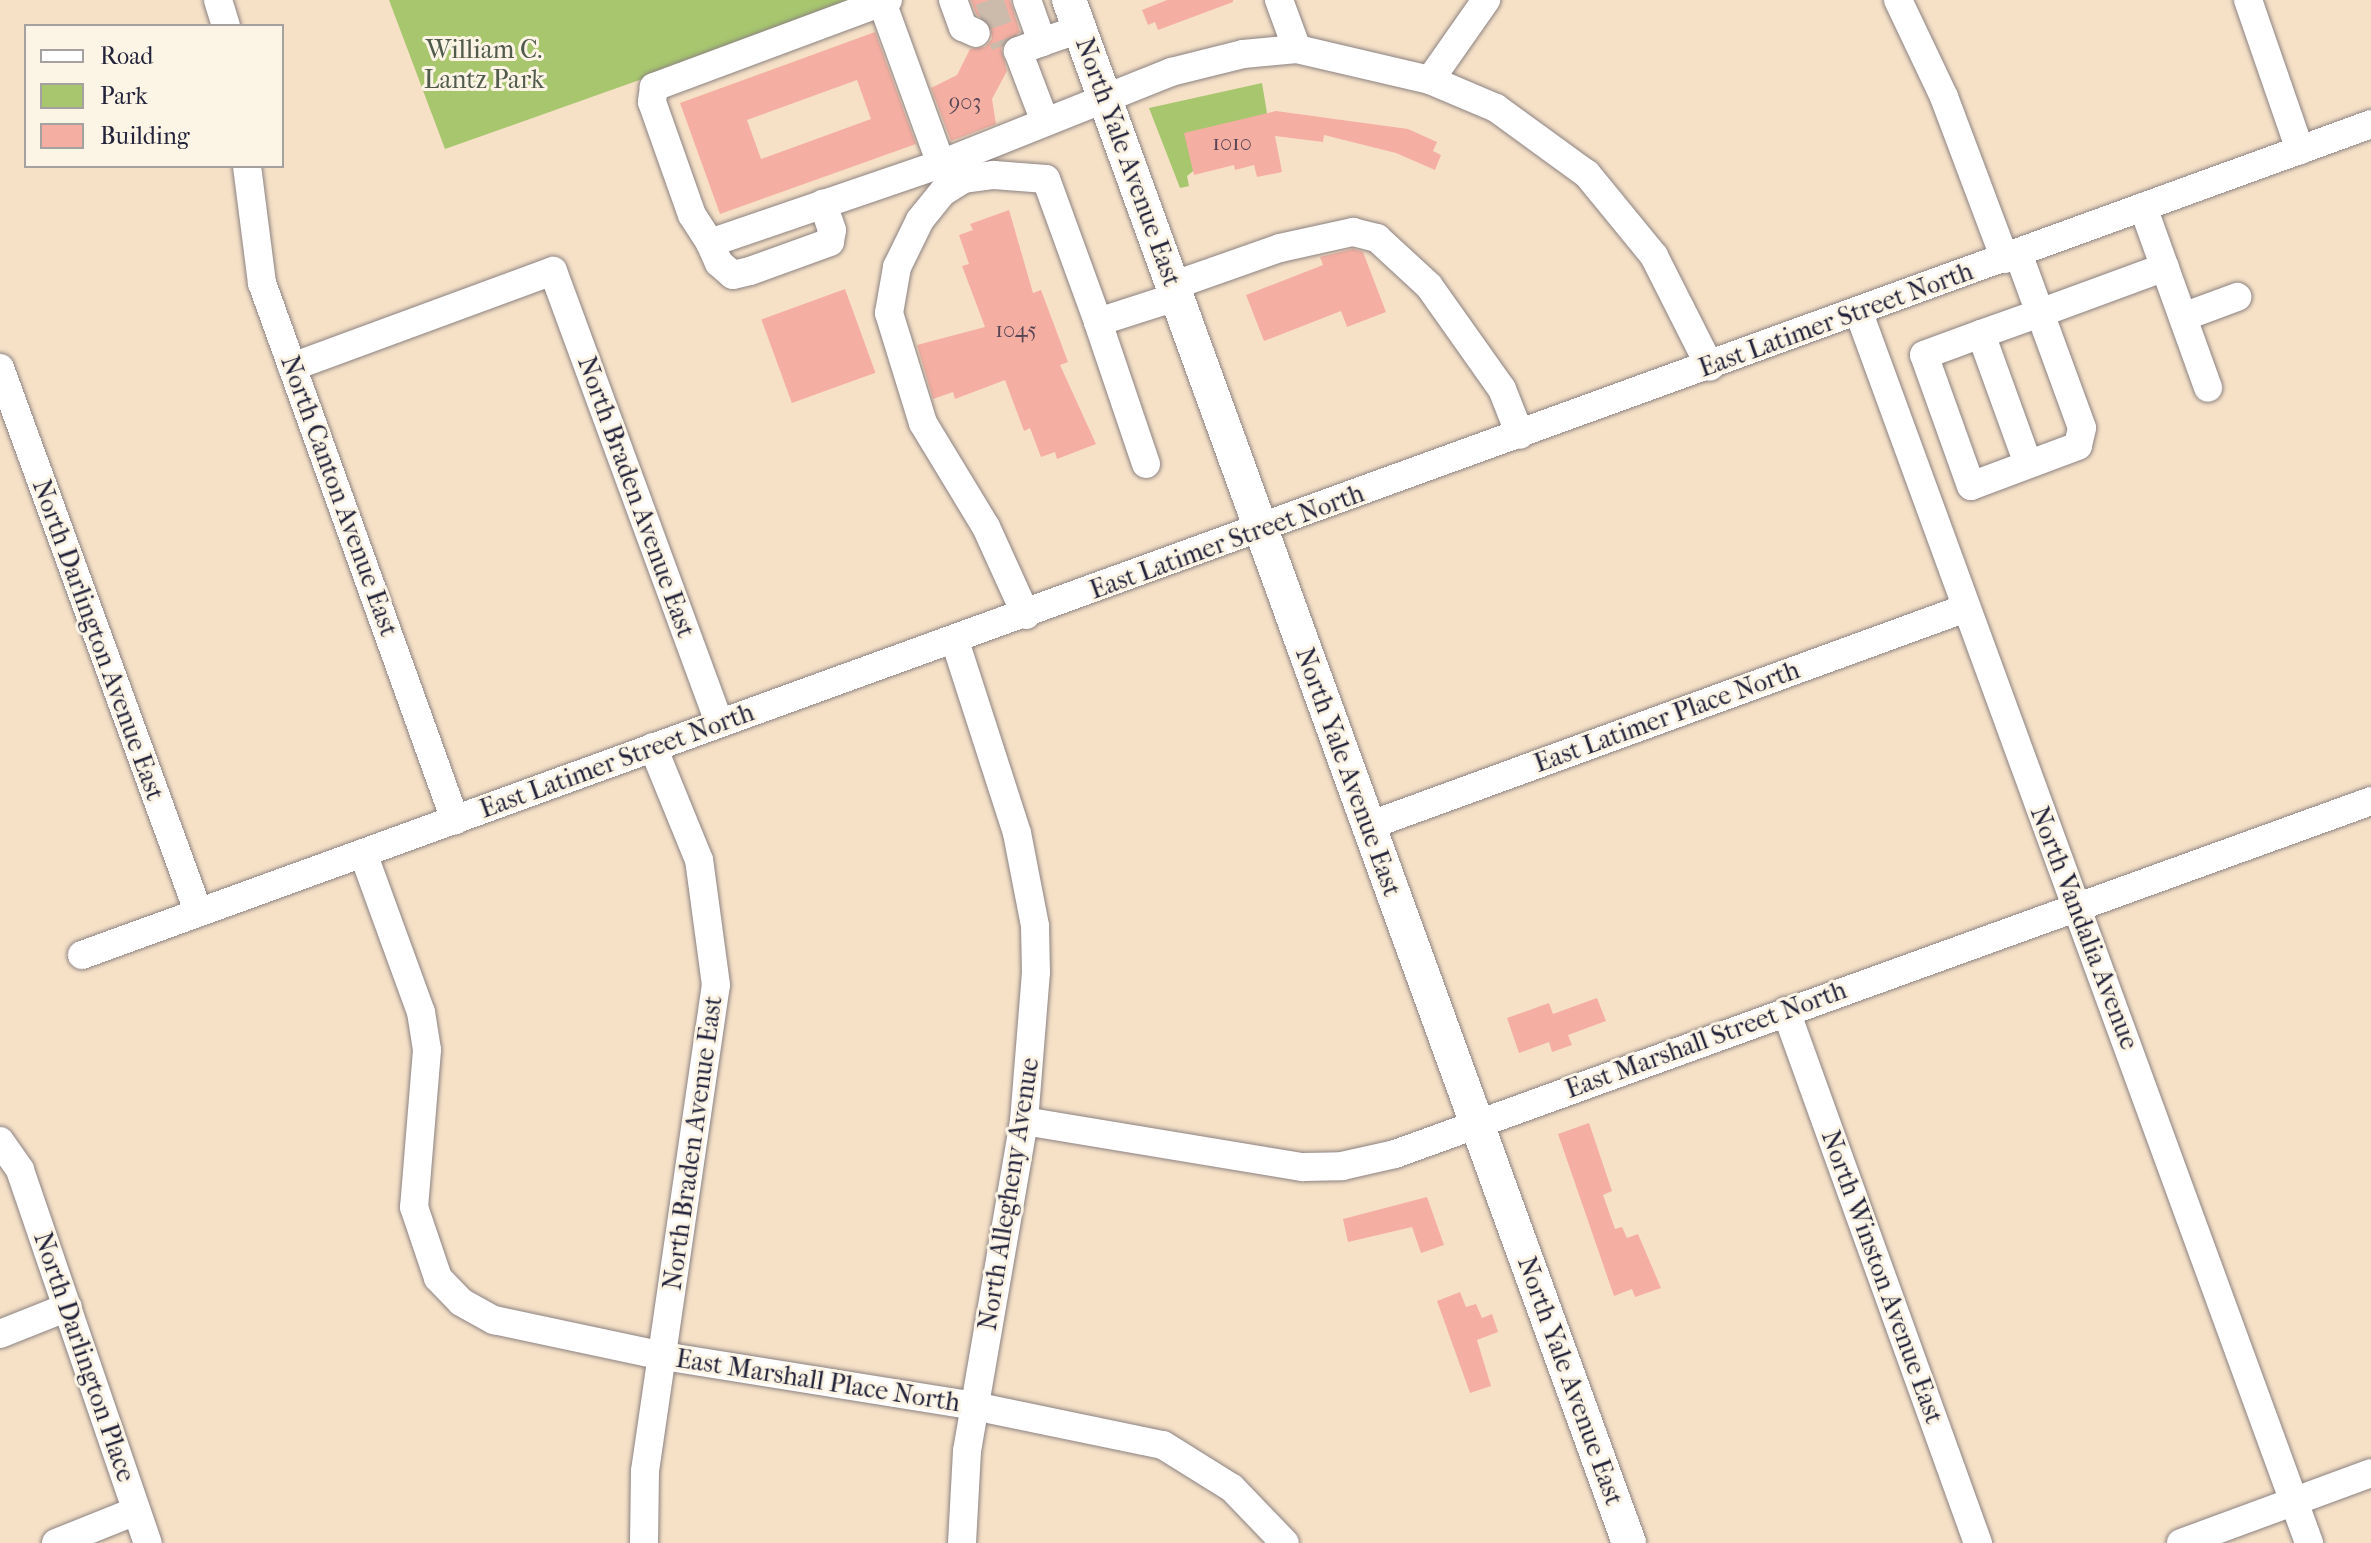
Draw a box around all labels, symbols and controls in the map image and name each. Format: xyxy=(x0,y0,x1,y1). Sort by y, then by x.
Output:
legend xyxy=(24,24,284,168)
street label: North Yale Avenue East xyxy=(1068,33,1188,291)
park label: William C. Lantz Park xyxy=(424,34,544,96)
text: Road xyxy=(100,42,153,70)
text: Park xyxy=(100,82,148,110)
house number: 903 xyxy=(949,90,981,116)
text: Building xyxy=(100,122,190,150)
house number: 1010 xyxy=(1212,131,1252,157)
street label: East Latimer Street North xyxy=(1695,256,1977,384)
house number: 1045 xyxy=(995,318,1037,344)
street label: North Canton Avenue East xyxy=(274,351,404,641)
street label: North Braden Avenue East xyxy=(571,352,701,642)
street label: North Darlington Avenue East xyxy=(25,475,171,805)
street label: East Latimer Street North xyxy=(1086,478,1368,606)
street label: North Yale Avenue East xyxy=(1288,643,1408,901)
street label: East Latimer Place North xyxy=(1530,654,1804,780)
street label: East Latimer Street North xyxy=(476,697,758,825)
street label: North Vandalia Avenue xyxy=(2023,802,2145,1054)
street label: East Marshall Street North xyxy=(1561,975,1851,1105)
street label: North Braden Avenue East xyxy=(657,994,729,1292)
street label: North Allegheny Avenue xyxy=(972,1055,1046,1333)
street label: North Winston Avenue East xyxy=(1814,1126,1950,1428)
street label: North Darlington Place xyxy=(27,1228,141,1486)
street label: North Yale Avenue East xyxy=(1510,1252,1630,1510)
street label: East Marshall Place North xyxy=(674,1343,962,1419)

